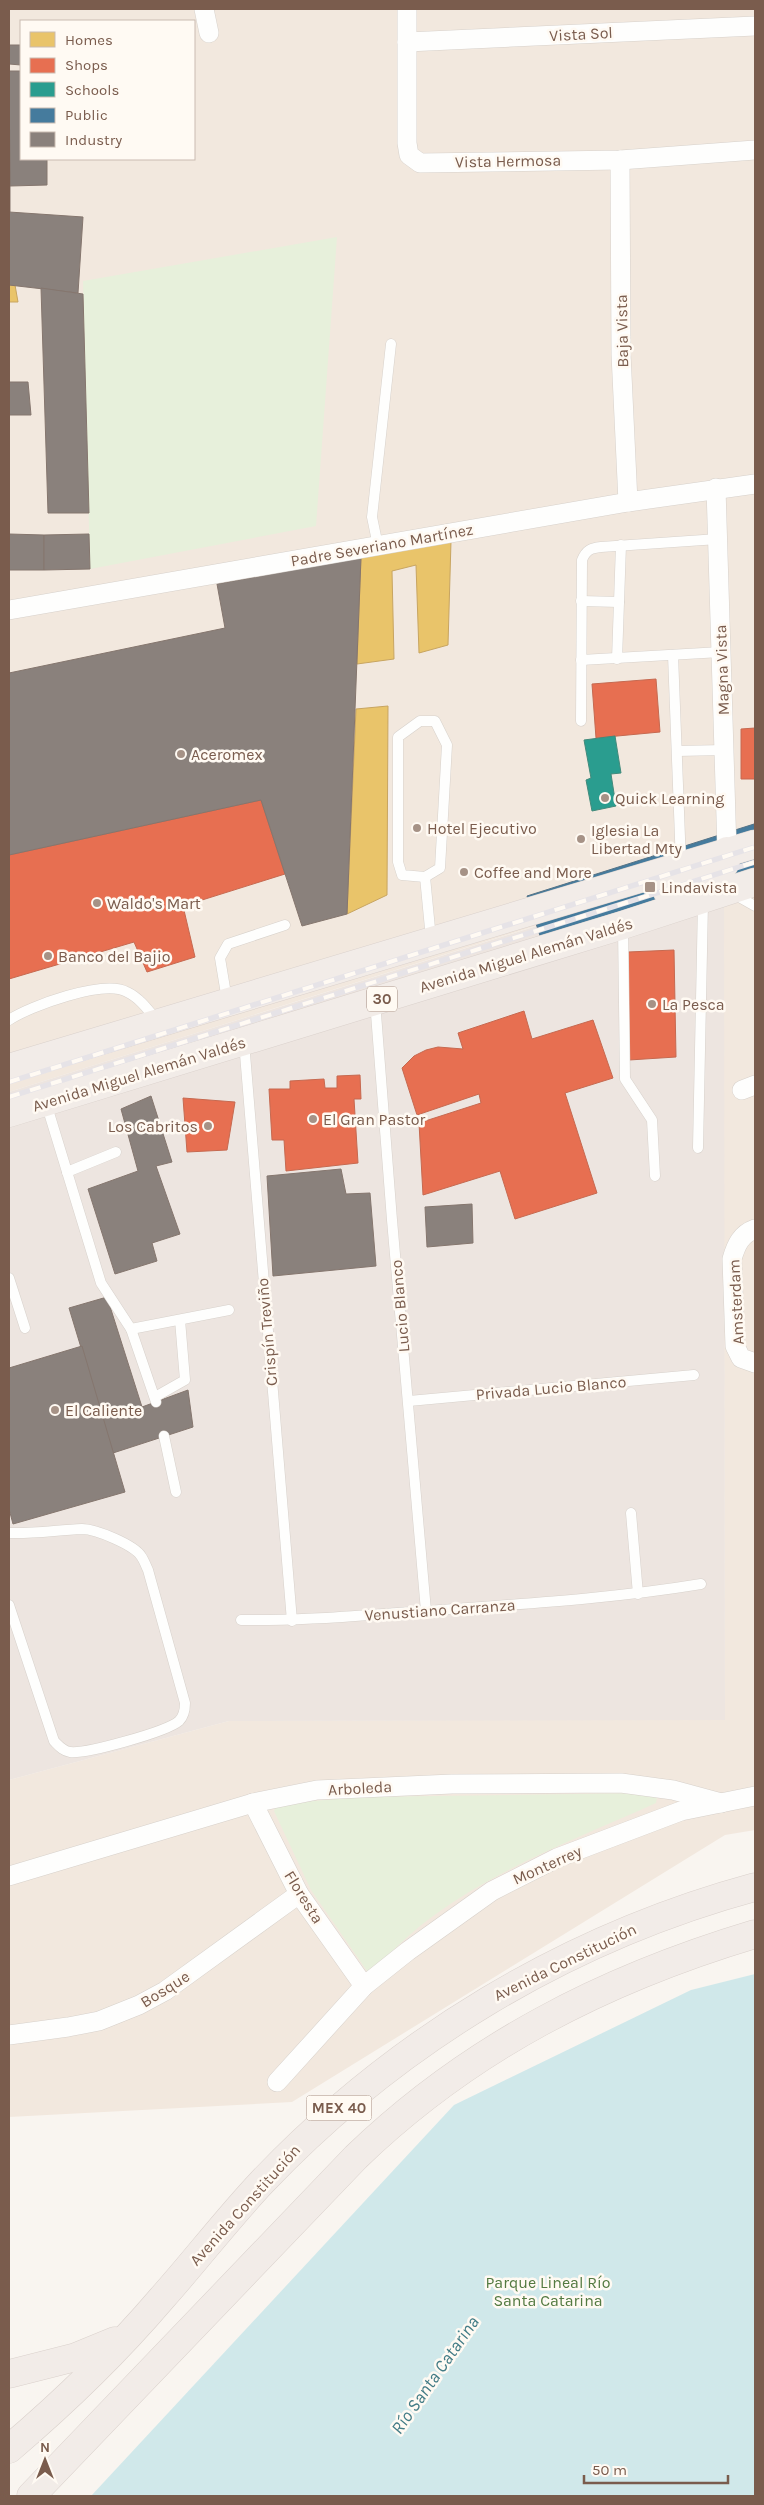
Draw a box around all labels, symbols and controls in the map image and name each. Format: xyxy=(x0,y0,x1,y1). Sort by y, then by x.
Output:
legend xyxy=(20,20,195,160)
street label: Vista Sol xyxy=(549,23,613,45)
text: Homes xyxy=(65,31,113,49)
text: Shops xyxy=(65,56,108,74)
text: Schools xyxy=(65,81,119,99)
text: Public xyxy=(65,106,108,124)
text: Industry xyxy=(65,131,122,149)
street label: Vista Hermosa xyxy=(455,151,561,171)
street label: Baja Vista xyxy=(612,294,632,368)
street label: Padre Severiano Martínez xyxy=(289,520,475,570)
street label: Magna Vista xyxy=(711,624,733,716)
place label: Aceromex xyxy=(191,745,263,764)
marker: Aceromex xyxy=(175,748,187,760)
place label: Quick Learning xyxy=(615,789,724,808)
marker: Quick Learning xyxy=(599,792,611,804)
place label: Hotel Ejecutivo xyxy=(427,819,537,838)
place label: Iglesia La Libertad Mty xyxy=(591,821,682,858)
marker: Hotel Ejecutivo xyxy=(411,822,423,834)
marker: Iglesia La Libertad Mty xyxy=(575,833,587,845)
place label: Coffee and More xyxy=(474,863,592,882)
marker: Coffee and More xyxy=(458,866,470,878)
place label: Lindavista xyxy=(661,878,737,897)
marker: Lindavista xyxy=(643,880,657,894)
place label: Waldo's Mart xyxy=(107,894,201,913)
marker: Waldo's Mart xyxy=(91,897,103,909)
street label: Avenida Miguel Alemán Valdés xyxy=(417,913,635,997)
place label: Banco del Bajio xyxy=(58,947,170,966)
marker: Banco del Bajio xyxy=(42,950,54,962)
road number: 30 xyxy=(367,986,397,1012)
place label: La Pesca xyxy=(662,995,725,1014)
marker: La Pesca xyxy=(646,998,658,1010)
street label: Avenida Miguel Alemán Valdés xyxy=(30,1032,248,1116)
place label: El Gran Pastor xyxy=(323,1110,425,1129)
marker: El Gran Pastor xyxy=(307,1113,319,1125)
place label: Los Cabritos xyxy=(108,1117,198,1136)
marker: Los Cabritos xyxy=(202,1120,214,1132)
street label: Lucio Blanco xyxy=(386,1259,414,1353)
street label: Amsterdam xyxy=(724,1259,748,1345)
street label: Crispín Treviño xyxy=(253,1277,281,1387)
street label: Privada Lucio Blanco xyxy=(475,1372,627,1404)
place label: El Caliente xyxy=(65,1401,142,1420)
marker: El Caliente xyxy=(49,1404,61,1416)
street label: Venustiano Carranza xyxy=(364,1595,516,1625)
street label: Arboleda xyxy=(327,1777,393,1799)
street label: Monterrey xyxy=(510,1841,585,1889)
street label: Floresta xyxy=(280,1867,328,1927)
street label: Avenida Constitución xyxy=(491,1919,639,2005)
street label: Bosque xyxy=(137,1967,193,2011)
road number: MEX 40 xyxy=(306,2096,372,2120)
street label: Avenida Constitución xyxy=(186,2141,304,2269)
park label: Parque Lineal Río Santa Catarina xyxy=(485,2273,611,2310)
water label: Río Santa Catarina xyxy=(386,2312,484,2438)
north arrow xyxy=(20,2435,70,2485)
text: N xyxy=(40,2439,50,2456)
scale bar xyxy=(584,2452,728,2484)
text: 50 m xyxy=(592,2461,627,2479)

